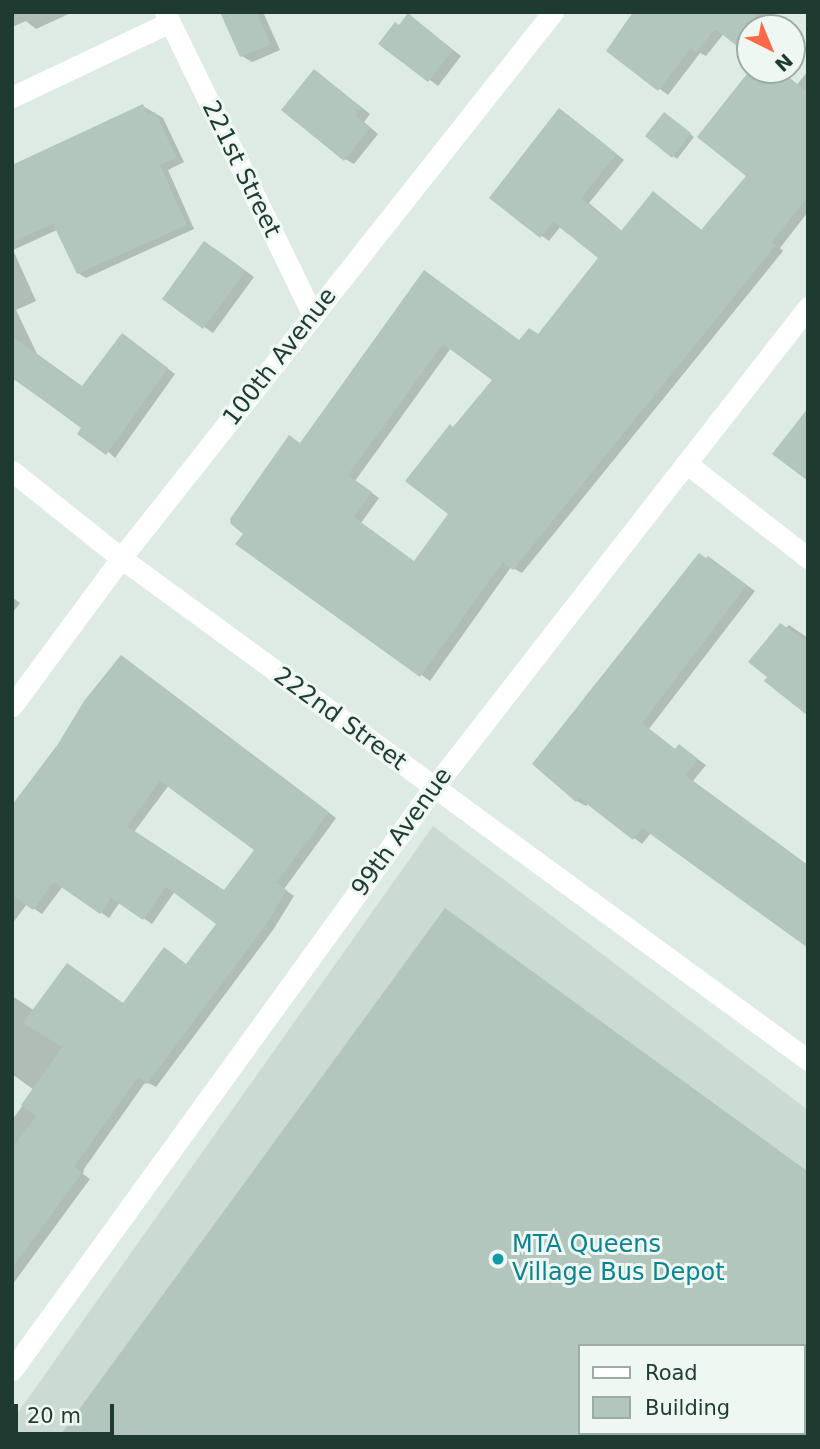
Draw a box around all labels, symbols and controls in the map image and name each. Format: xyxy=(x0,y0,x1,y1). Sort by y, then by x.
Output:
north arrow xyxy=(736,14,806,84)
text: N xyxy=(771,49,797,76)
street label: 221st Street xyxy=(196,96,286,242)
street label: 100th Avenue xyxy=(217,282,343,432)
street label: 222nd Street xyxy=(268,661,412,777)
street label: 99th Avenue xyxy=(346,762,458,902)
place label: MTA Queens Village Bus Depot xyxy=(512,1231,725,1287)
marker: MTA Queens Village Bus Depot xyxy=(490,1251,506,1267)
legend xyxy=(578,1344,806,1435)
text: Road xyxy=(645,1361,698,1385)
scale bar xyxy=(18,1390,117,1434)
text: Building xyxy=(645,1396,730,1420)
text: 20 m xyxy=(27,1404,81,1428)

